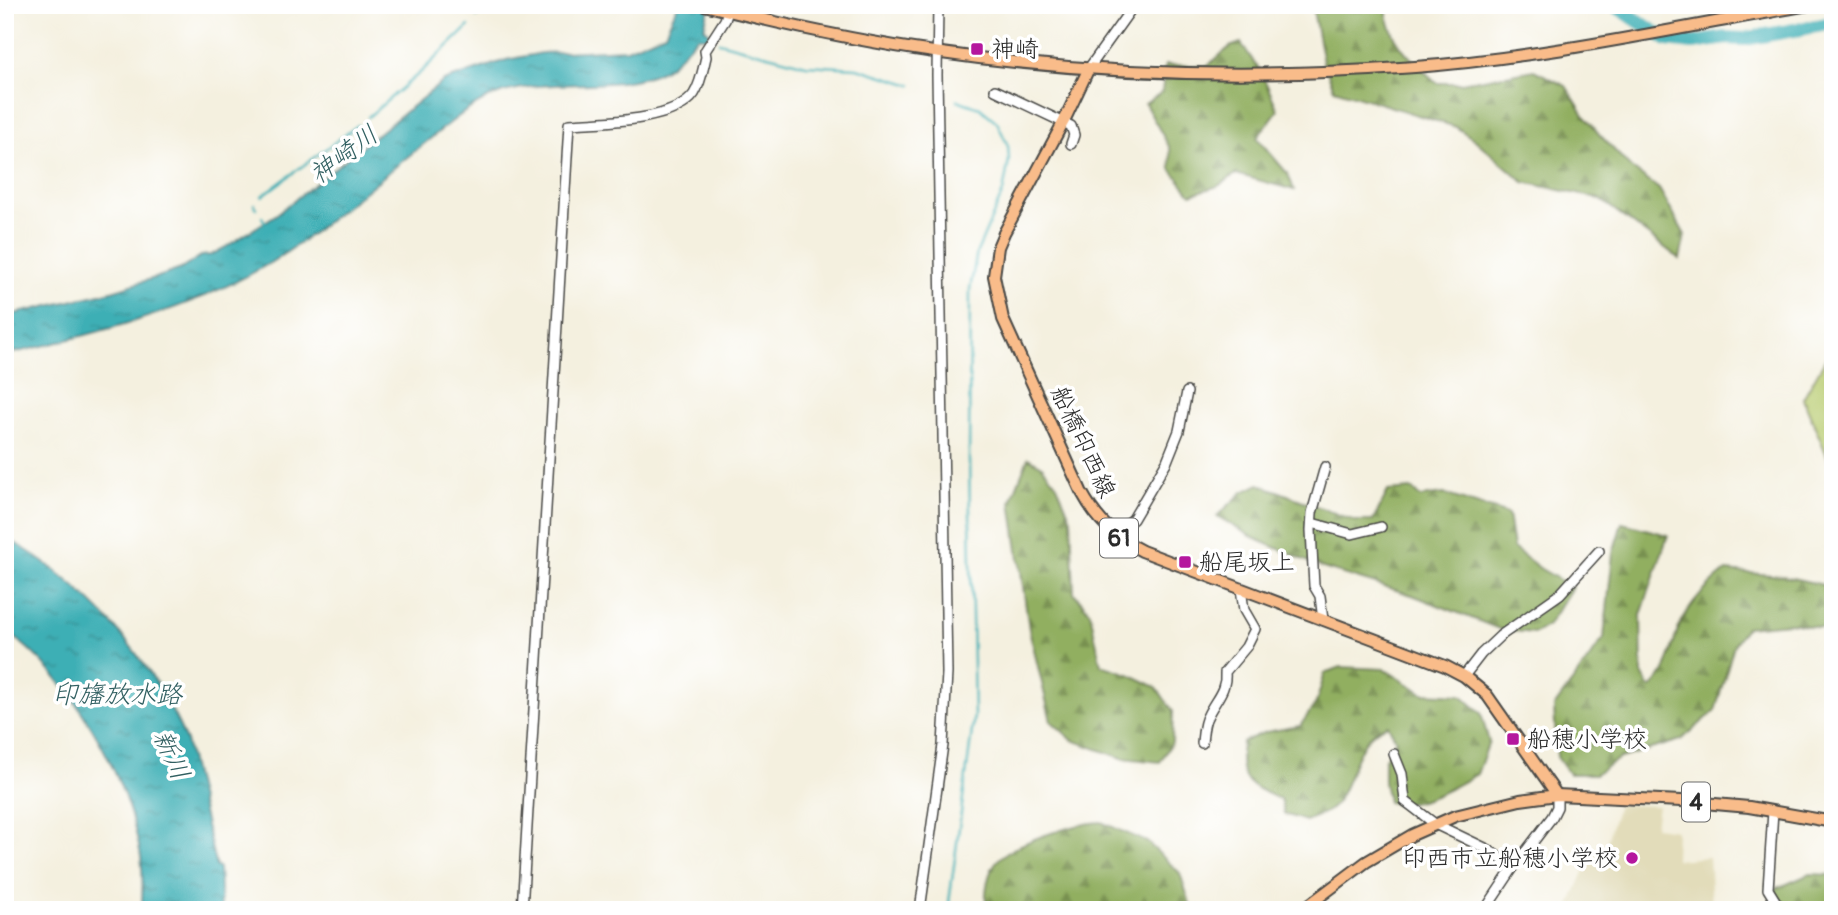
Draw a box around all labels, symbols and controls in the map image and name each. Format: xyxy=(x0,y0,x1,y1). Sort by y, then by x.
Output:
place label: 神崎 xyxy=(991,35,1039,64)
marker: 神崎 xyxy=(969,41,985,57)
water label: 神崎川 xyxy=(303,119,385,191)
street label: 船橋印西線 xyxy=(1045,381,1121,503)
road number: 61 xyxy=(1100,518,1138,558)
place label: 船尾坂上 xyxy=(1199,548,1295,577)
marker: 船尾坂上 xyxy=(1177,554,1193,570)
water label: 印旛放水路 xyxy=(52,679,184,711)
water label: 新川 xyxy=(146,725,196,785)
place label: 船穂小学校 xyxy=(1527,725,1647,754)
marker: 船穂小学校 xyxy=(1505,731,1521,747)
road number: 4 xyxy=(1682,782,1710,822)
place label: 印西市立船穂小学校 xyxy=(1402,844,1618,873)
marker: 印西市立船穂小学校 xyxy=(1624,850,1640,866)

